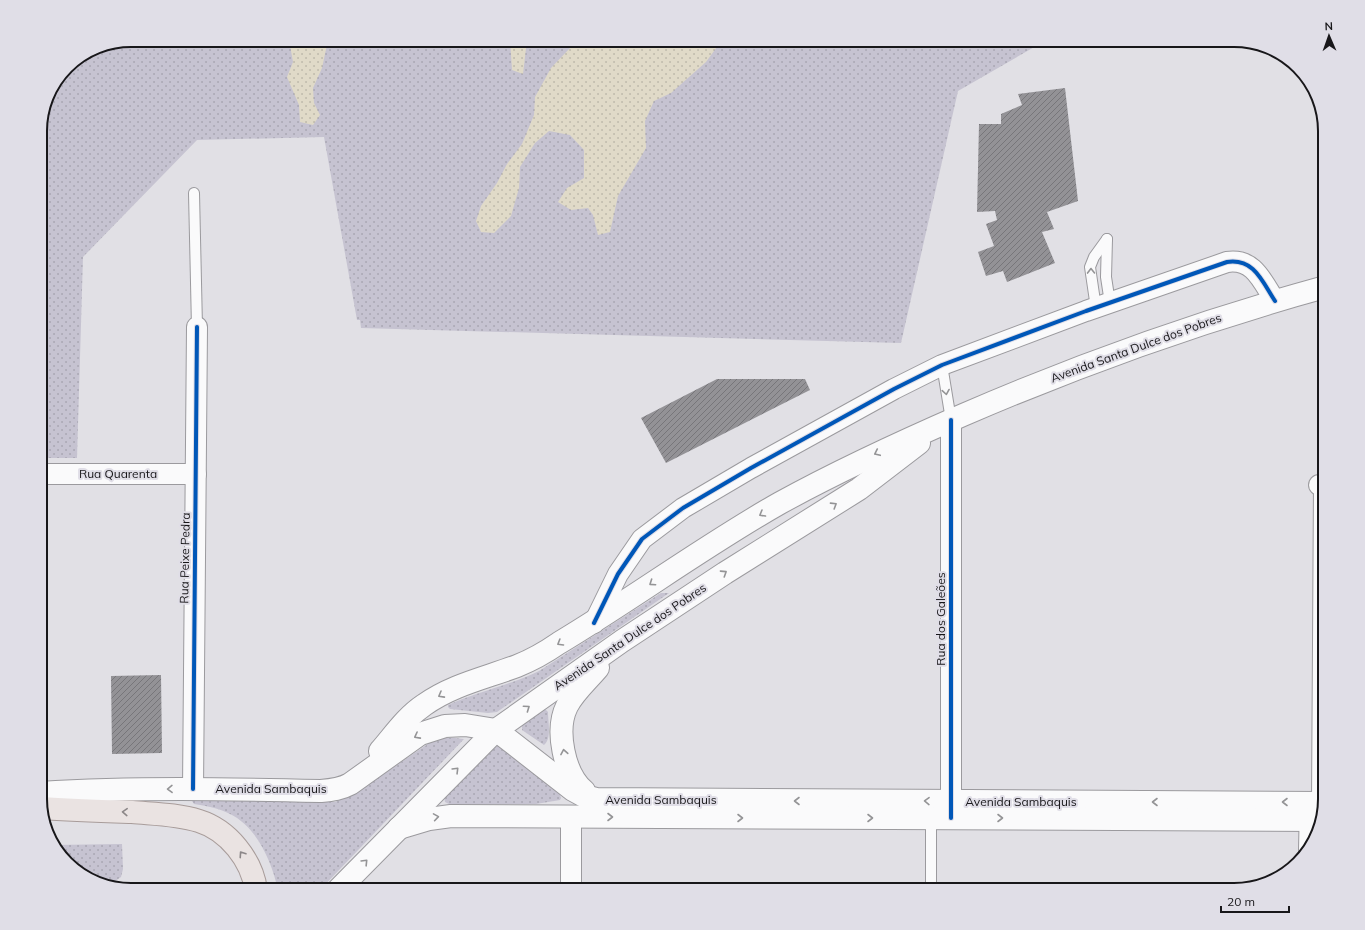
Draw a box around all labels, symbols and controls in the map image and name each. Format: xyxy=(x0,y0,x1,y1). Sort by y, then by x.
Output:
north arrow xyxy=(1309,16,1349,56)
text: N xyxy=(1324,19,1333,33)
one-way arrow xyxy=(1087,268,1095,274)
street label: Avenida Santa Dulce dos Pobres xyxy=(1048,310,1223,385)
one-way arrow xyxy=(942,389,950,395)
one-way arrow xyxy=(873,448,881,456)
street label: Rua Quarenta xyxy=(79,466,157,481)
one-way arrow xyxy=(830,503,837,510)
one-way arrow xyxy=(759,510,766,517)
street label: Rua Peixe Pedra xyxy=(176,512,193,604)
one-way arrow xyxy=(720,571,727,578)
street label: Rua dos Galeões xyxy=(933,572,948,666)
one-way arrow xyxy=(649,578,656,586)
street label: Avenida Santa Dulce dos Pobres xyxy=(551,580,709,693)
one-way arrow xyxy=(557,638,564,645)
one-way arrow xyxy=(438,690,445,697)
one-way arrow xyxy=(523,706,530,713)
one-way arrow xyxy=(414,731,421,739)
one-way arrow xyxy=(560,748,569,755)
one-way arrow xyxy=(451,767,459,775)
street label: Avenida Sambaquis xyxy=(215,781,327,796)
one-way arrow xyxy=(167,785,173,793)
street label: Avenida Sambaquis xyxy=(605,792,717,807)
street label: Avenida Sambaquis xyxy=(965,794,1077,809)
one-way arrow xyxy=(794,797,800,805)
one-way arrow xyxy=(924,797,930,805)
one-way arrow xyxy=(1152,798,1158,806)
one-way arrow xyxy=(1282,798,1288,806)
one-way arrow xyxy=(122,808,128,816)
one-way arrow xyxy=(607,813,613,821)
one-way arrow xyxy=(433,814,439,822)
one-way arrow xyxy=(737,814,743,822)
one-way arrow xyxy=(867,814,873,822)
one-way arrow xyxy=(997,814,1003,822)
one-way arrow xyxy=(239,851,247,858)
one-way arrow xyxy=(360,859,368,867)
scale bar xyxy=(1221,888,1289,914)
text: 20 m xyxy=(1227,894,1255,909)

